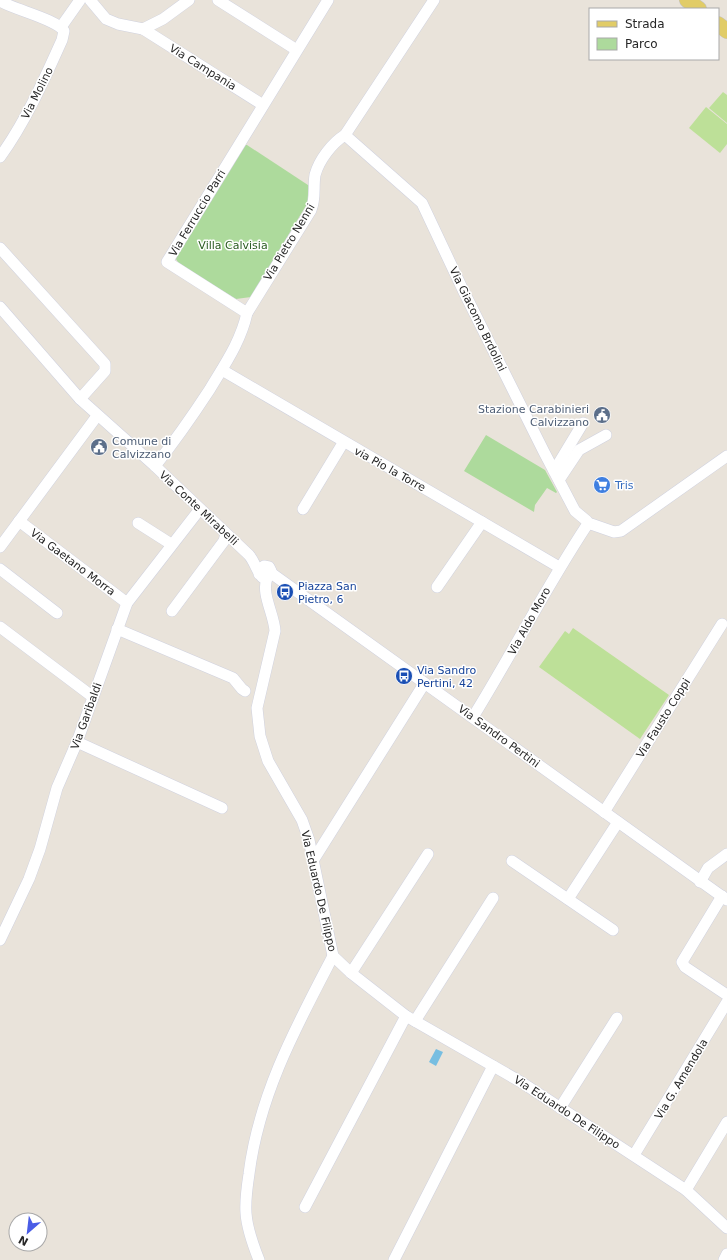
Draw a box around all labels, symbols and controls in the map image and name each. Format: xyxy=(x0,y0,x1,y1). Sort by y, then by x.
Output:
legend xyxy=(589,8,719,60)
text: Strada xyxy=(625,17,665,31)
text: Parco xyxy=(625,37,658,51)
street label: Via Campania xyxy=(167,42,238,93)
street label: Via Molino xyxy=(19,65,56,121)
street label: Via Ferruccio Parri xyxy=(166,167,229,259)
street label: Via Pietro Nenni xyxy=(261,201,318,283)
park label: Villa Calvisia xyxy=(198,239,268,252)
street label: Via Giacomo Brdolini xyxy=(447,265,508,373)
place label: Stazione Carabinieri Calvizzano xyxy=(478,403,589,429)
public building icon: Stazione Carabinieri Calvizzano xyxy=(592,405,612,425)
place label: Comune di Calvizzano xyxy=(112,435,171,461)
public building icon: Comune di Calvizzano xyxy=(89,437,109,457)
street label: via Pio la Torre xyxy=(352,444,428,495)
street label: Via Conte Mirabelli xyxy=(156,468,241,548)
supermarket icon: Tris xyxy=(592,475,612,495)
place label: Tris xyxy=(614,479,634,492)
street label: Via Gaetano Morra xyxy=(28,526,118,598)
place label: Piazza San Pietro, 6 xyxy=(298,580,357,606)
bus stop icon: Piazza San Pietro, 6 xyxy=(275,582,295,602)
street label: Via Aldo Moro xyxy=(505,585,554,657)
place label: Via Sandro Pertini, 42 xyxy=(417,664,477,690)
bus stop icon: Via Sandro Pertini, 42 xyxy=(394,666,414,686)
street label: Via Fausto Coppi xyxy=(634,676,693,760)
street label: Via Garibaldi xyxy=(68,681,105,751)
street label: Via Sandro Pertini xyxy=(455,702,542,770)
street label: Via Eduardo De Filippo xyxy=(298,829,339,953)
street label: Via G. Amendola xyxy=(652,1037,711,1122)
street label: Via Eduardo De Filippo xyxy=(511,1073,622,1152)
north arrow xyxy=(8,1212,48,1252)
text: N xyxy=(16,1232,31,1248)

